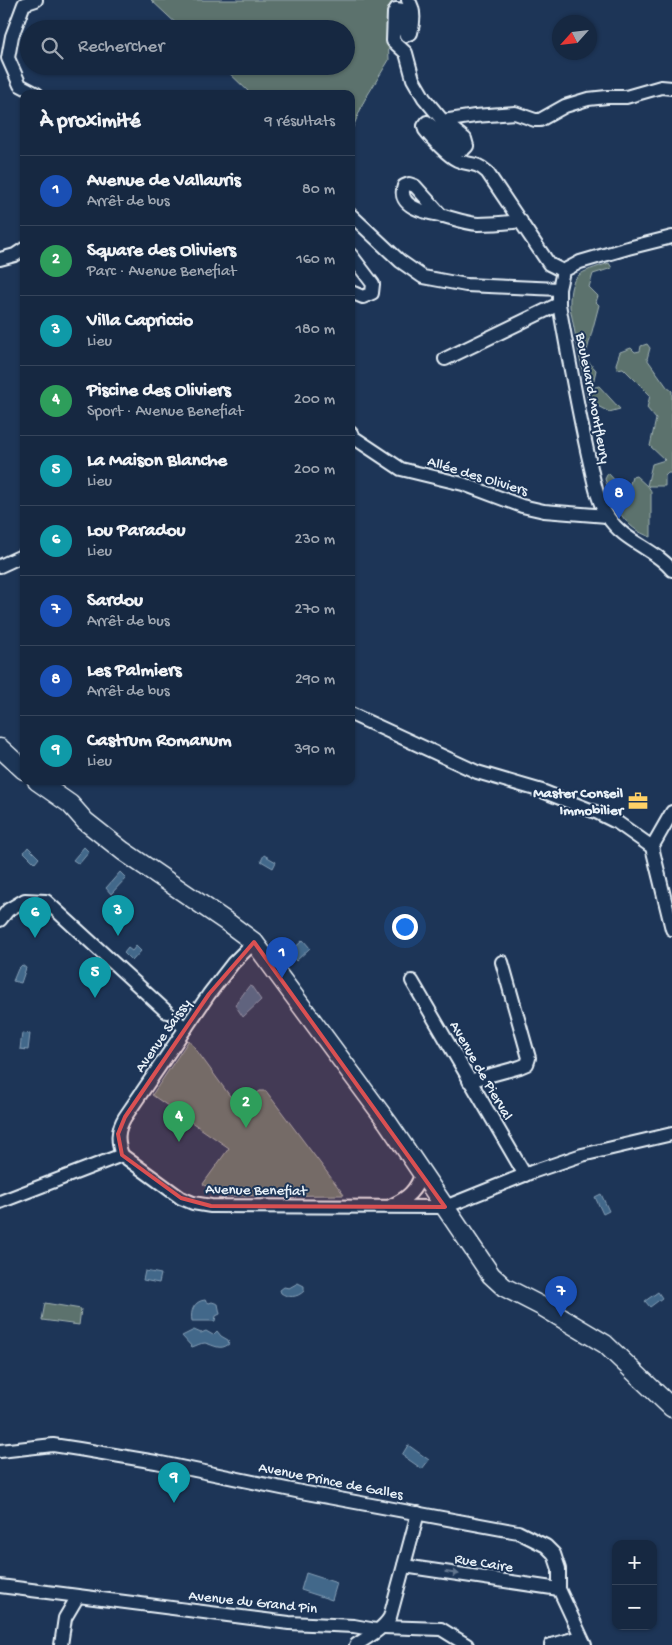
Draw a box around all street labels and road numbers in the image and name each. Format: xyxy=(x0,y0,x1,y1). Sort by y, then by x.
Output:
street label: Boulevard Montfleury xyxy=(570,330,614,466)
street label: Allée des Oliviers xyxy=(425,453,530,501)
street label: Avenue Saissy xyxy=(132,995,196,1076)
street label: Avenue de Pierval xyxy=(445,1018,516,1124)
street label: Avenue Benefiat xyxy=(205,1181,309,1201)
street label: Avenue Prince de Galles xyxy=(257,1459,405,1505)
street label: Rue Caire xyxy=(453,1550,514,1578)
street label: Avenue du Grand Pin xyxy=(188,1587,318,1619)

